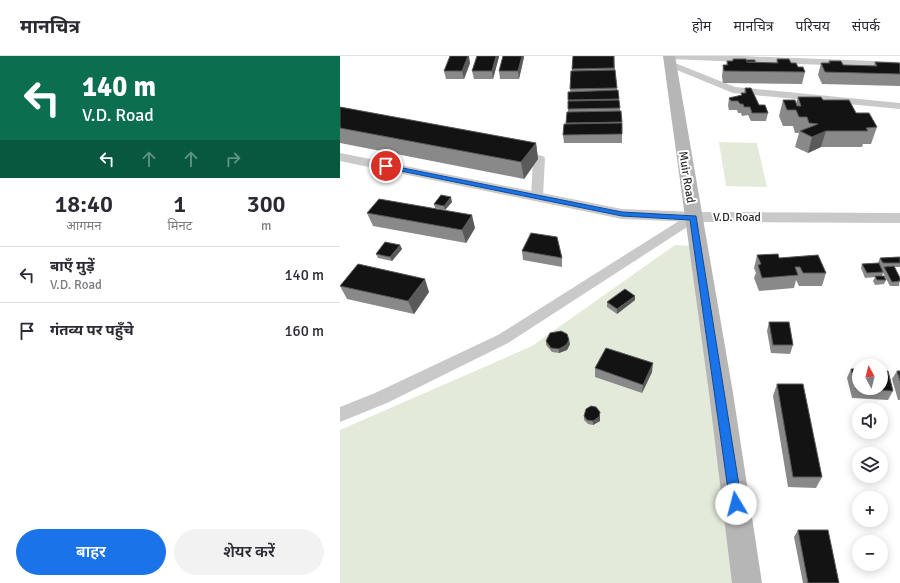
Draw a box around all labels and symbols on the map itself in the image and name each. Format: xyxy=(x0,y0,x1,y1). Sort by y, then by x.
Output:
pin xyxy=(369,149,403,183)
street label: Muir Road xyxy=(675,150,698,204)
street label: V.D. Road xyxy=(713,210,761,225)
north arrow xyxy=(852,359,888,395)
position arrow xyxy=(715,483,757,525)

